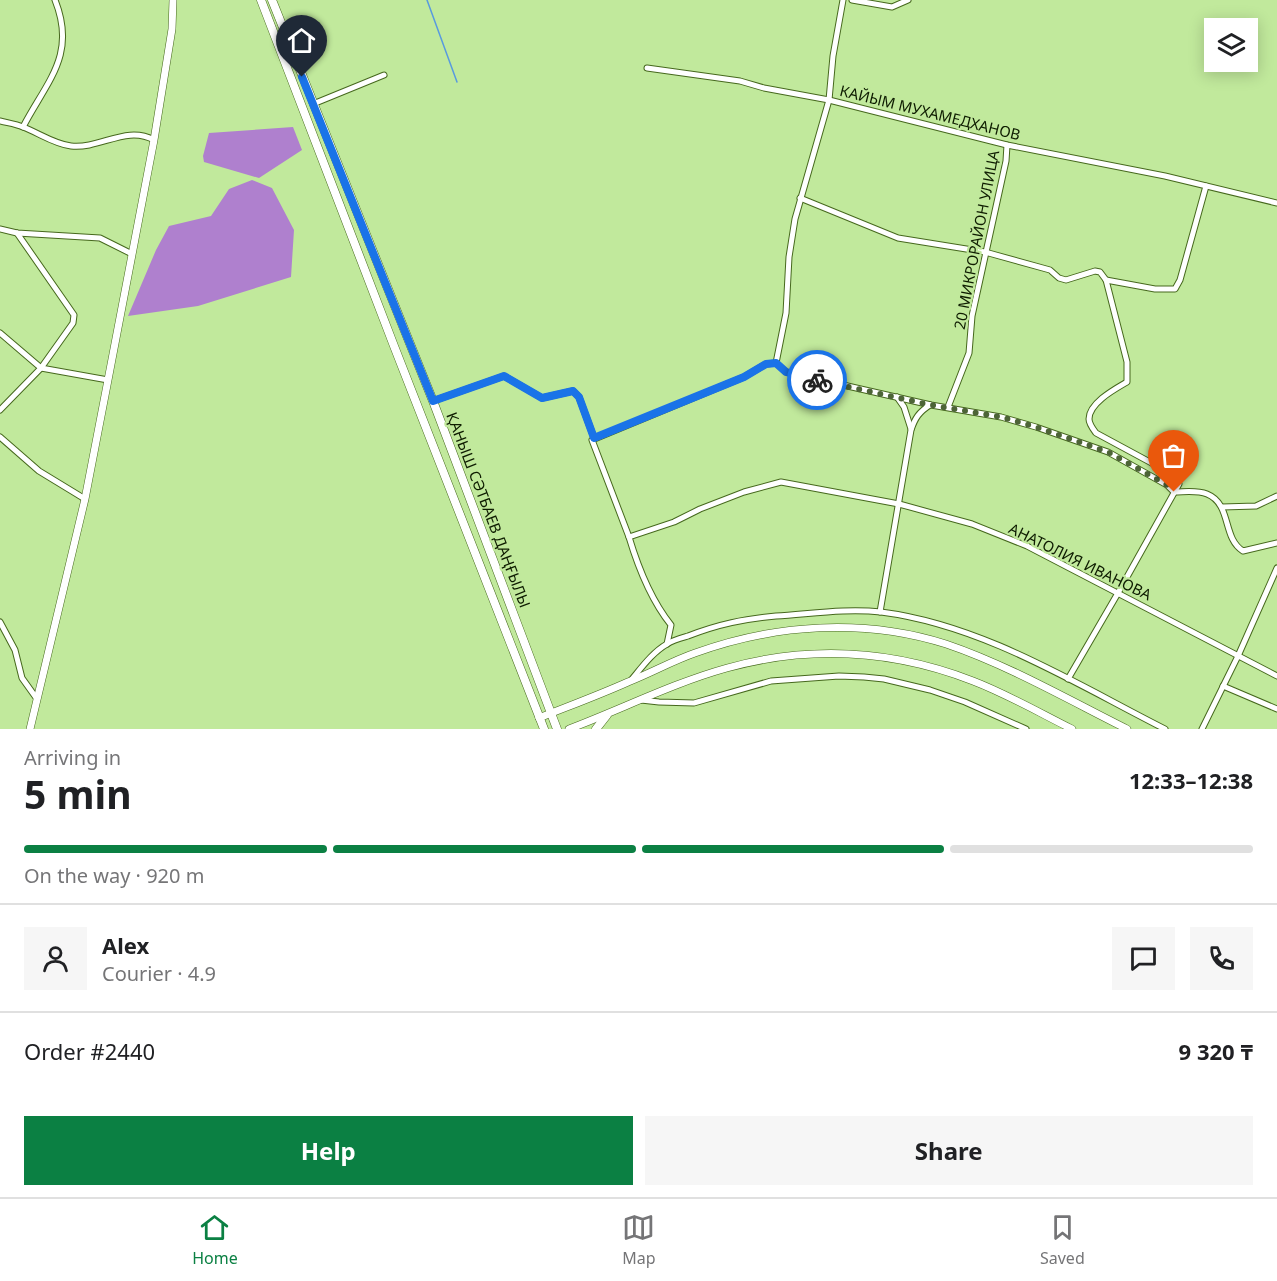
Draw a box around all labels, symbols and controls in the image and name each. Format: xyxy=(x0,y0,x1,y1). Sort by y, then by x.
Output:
pin xyxy=(276,15,327,77)
map controls xyxy=(1204,18,1258,72)
button: layers xyxy=(1204,18,1258,72)
icon: home xyxy=(285,24,318,57)
street label: КАЙЫМ МУХАМЕДХАНОВ xyxy=(838,80,1023,144)
street label: 20 МИКРОРАЙОН УЛИЦА xyxy=(949,148,1003,331)
courier xyxy=(787,350,847,410)
icon: bike xyxy=(801,364,834,397)
street label: ҚАНЫШ СӘТБАЕВ ДАҢҒЫЛЫ xyxy=(442,409,536,610)
pin xyxy=(1148,430,1199,492)
icon: bag xyxy=(1157,439,1190,472)
street label: АНАТОЛИЯ ИВАНОВА xyxy=(1006,518,1155,605)
text: Arriving in xyxy=(24,744,121,771)
text: 12:33–12:38 xyxy=(1129,765,1253,795)
text: 5 min xyxy=(24,767,131,820)
text: On the way · 920 m xyxy=(24,862,204,889)
button: person xyxy=(24,927,87,990)
button: chat xyxy=(1112,927,1175,990)
button: phone xyxy=(1190,927,1253,990)
text: Alex xyxy=(102,930,149,960)
text: Courier · 4.9 xyxy=(102,960,216,987)
text: Order #2440 xyxy=(24,1036,155,1066)
text: 9 320 ₸ xyxy=(1179,1036,1253,1066)
button: Help xyxy=(24,1116,633,1185)
button: Share xyxy=(645,1116,1253,1185)
tab: Home xyxy=(192,1211,238,1269)
tab: Map xyxy=(622,1211,656,1269)
tab: Saved xyxy=(1040,1211,1085,1269)

